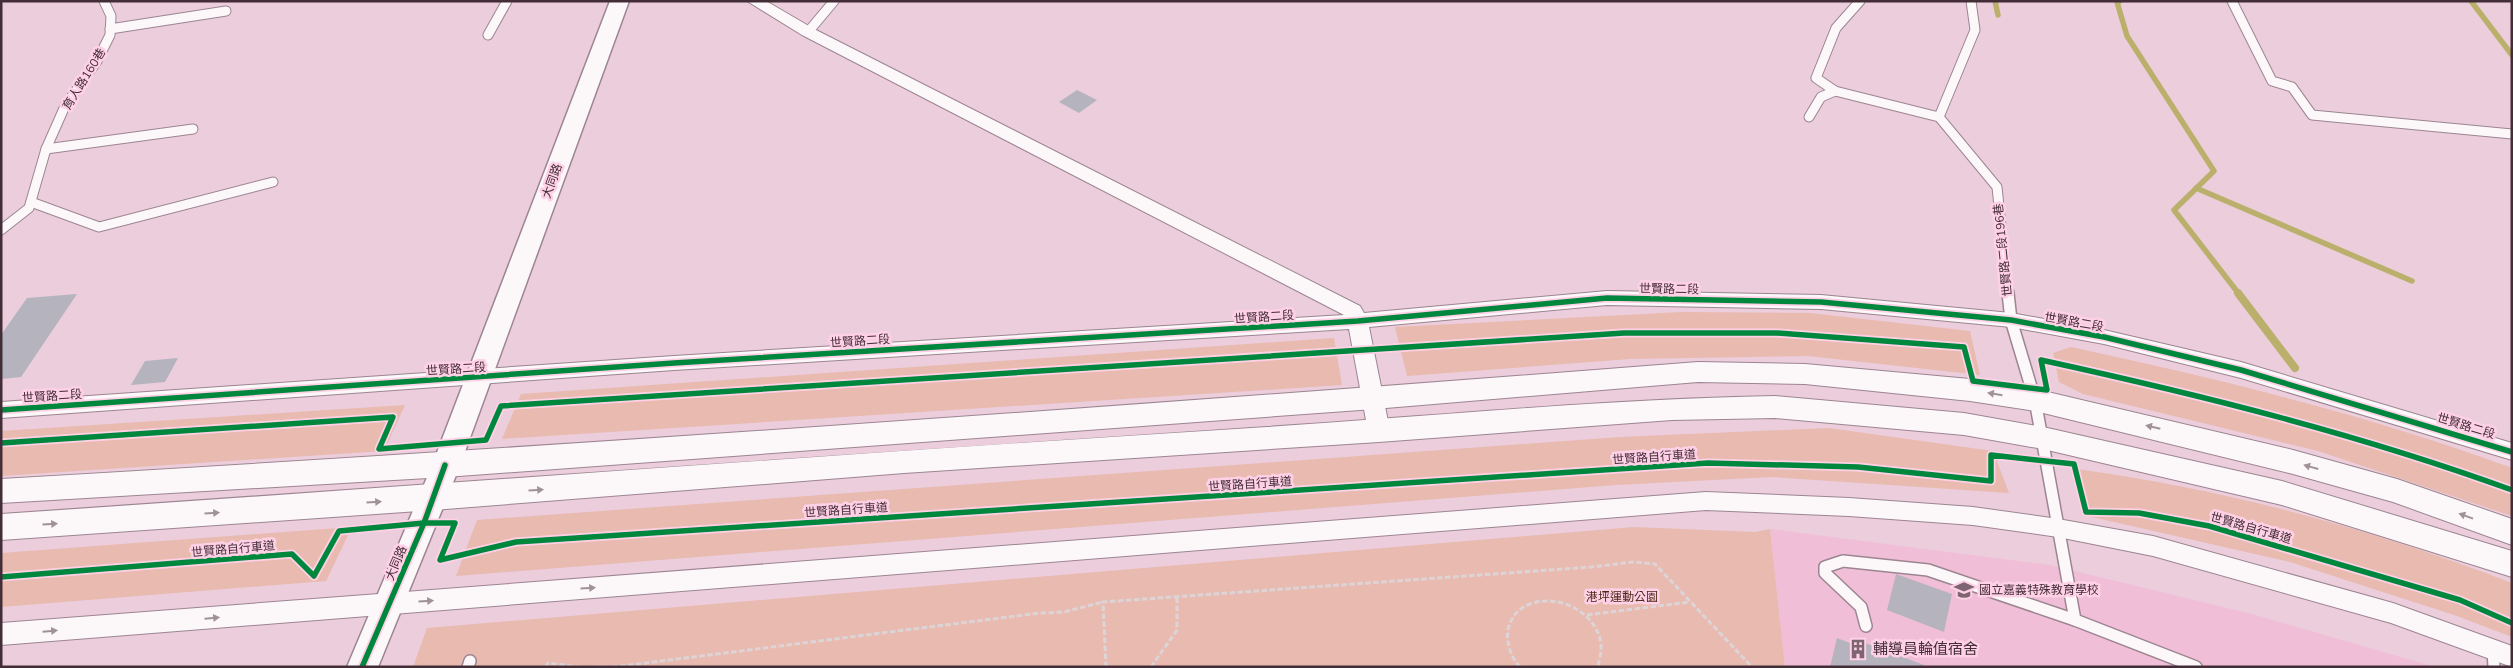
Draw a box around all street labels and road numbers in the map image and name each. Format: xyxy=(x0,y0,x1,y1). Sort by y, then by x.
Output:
street label: 育人路160巷 xyxy=(59,45,109,113)
street label: 大同路 xyxy=(538,161,566,201)
street label: 世賢路二段196巷 xyxy=(1990,203,2016,297)
street label: 世賢路二段 xyxy=(1639,280,1699,298)
street label: 世賢路二段 xyxy=(1234,307,1294,327)
street label: 世賢路二段 xyxy=(2043,309,2105,335)
street label: 世賢路二段 xyxy=(830,331,890,351)
street label: 世賢路二段 xyxy=(426,359,486,379)
street label: 世賢路二段 xyxy=(22,386,82,406)
street label: 世賢路二段 xyxy=(2435,410,2497,442)
street label: 世賢路自行車道 xyxy=(1612,446,1696,468)
street label: 世賢路自行車道 xyxy=(1208,473,1292,495)
street label: 世賢路自行車道 xyxy=(804,499,888,521)
street label: 世賢路自行車道 xyxy=(2208,509,2294,547)
street label: 世賢路自行車道 xyxy=(190,537,276,561)
street label: 大同路 xyxy=(382,543,410,583)

